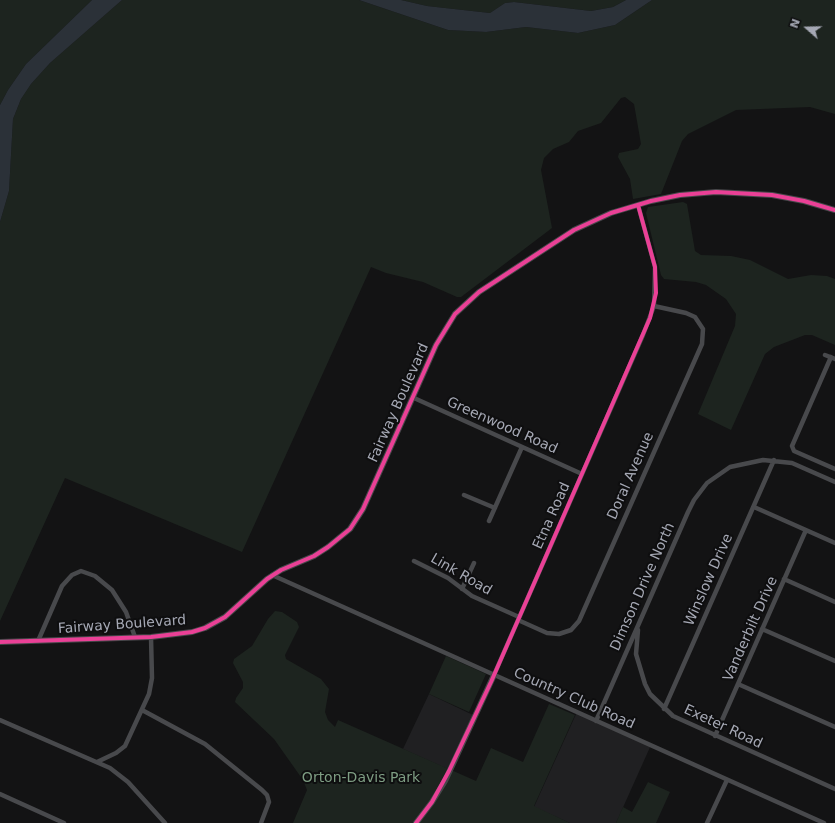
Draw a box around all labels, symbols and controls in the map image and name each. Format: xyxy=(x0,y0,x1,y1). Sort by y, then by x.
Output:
north arrow xyxy=(787,8,827,48)
text: N xyxy=(788,17,803,30)
street label: Fairway Boulevard xyxy=(365,341,433,465)
street label: Greenwood Road xyxy=(444,394,560,458)
street label: Doral Avenue xyxy=(604,430,658,522)
street label: Etna Road xyxy=(530,480,574,552)
street label: Dimson Drive North xyxy=(607,520,679,654)
street label: Winslow Drive xyxy=(681,531,737,629)
street label: Link Road xyxy=(427,551,495,599)
street label: Vanderbilt Drive xyxy=(720,574,782,684)
street label: Fairway Boulevard xyxy=(57,612,187,638)
street label: Country Club Road xyxy=(511,665,637,733)
street label: Exeter Road xyxy=(681,701,765,753)
park label: Orton-Davis Park xyxy=(302,770,420,786)

